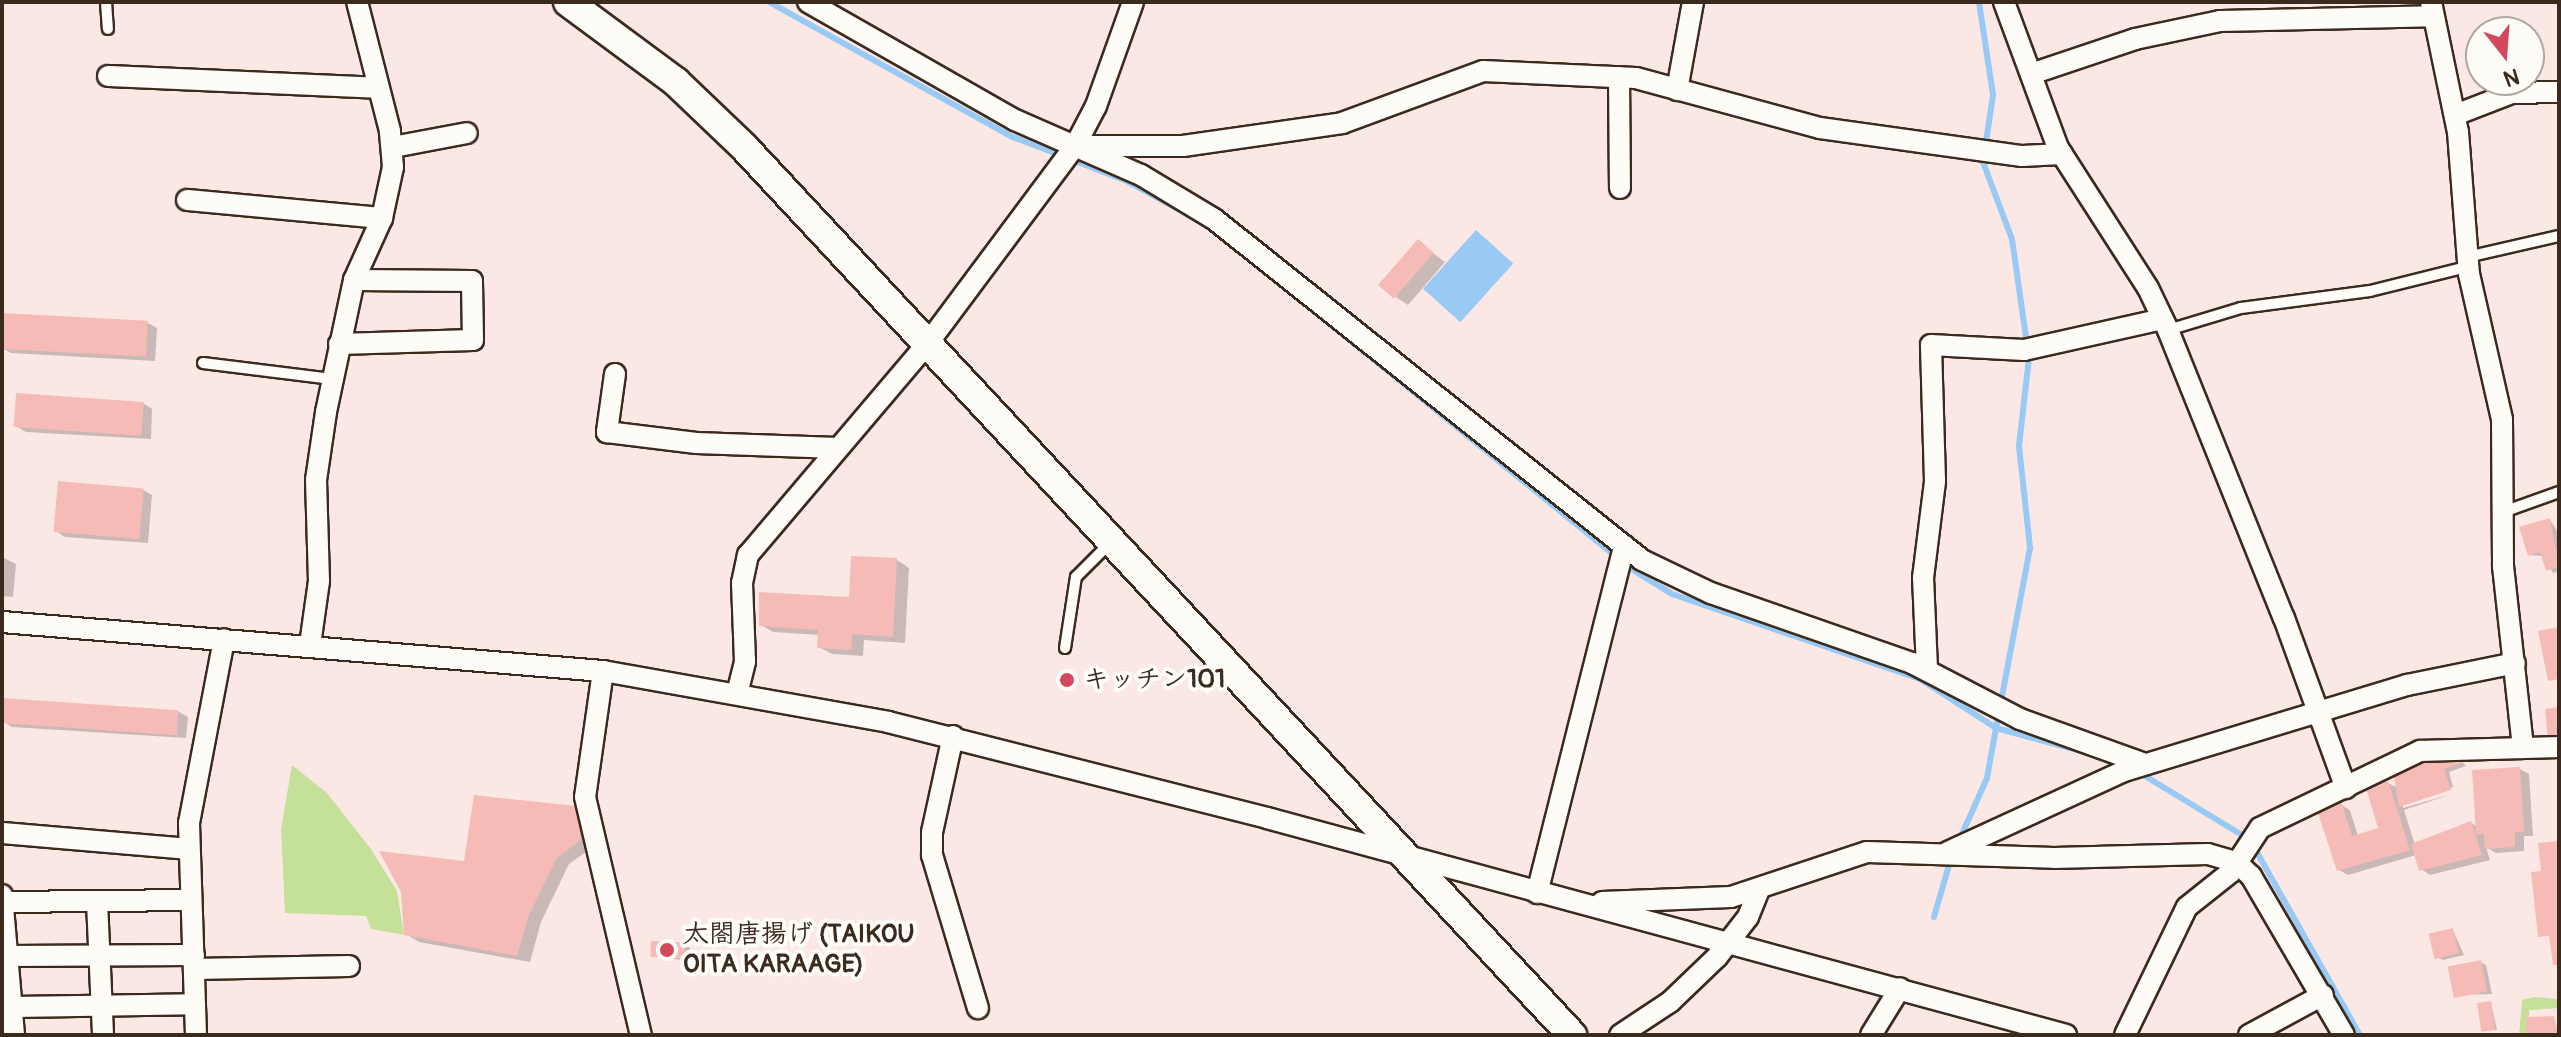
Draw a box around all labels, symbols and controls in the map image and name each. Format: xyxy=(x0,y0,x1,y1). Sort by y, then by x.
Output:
north arrow xyxy=(2465,16,2545,96)
text: N xyxy=(2500,61,2523,93)
place label: キッチン101 xyxy=(1083,664,1225,696)
marker: キッチン101 xyxy=(1058,671,1076,689)
place label: 太閤唐揚げ (TAIKOU OITA KARAAGE) xyxy=(683,919,915,980)
marker: 太閤唐揚げ (TAIKOU OITA KARAAGE) xyxy=(658,941,676,959)

